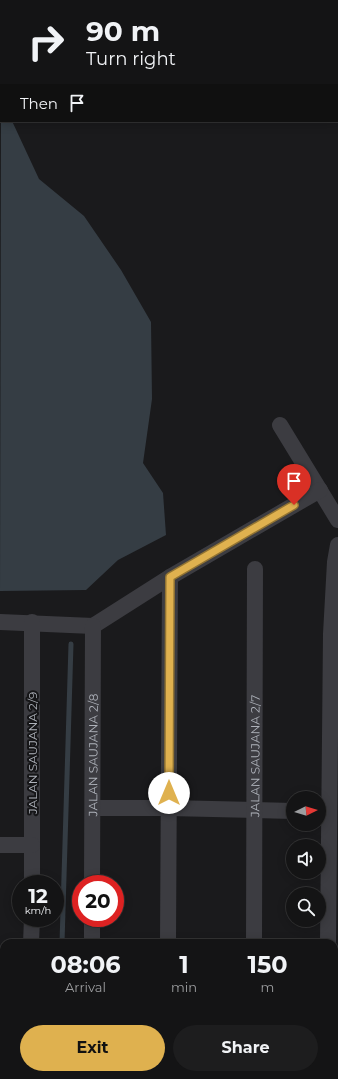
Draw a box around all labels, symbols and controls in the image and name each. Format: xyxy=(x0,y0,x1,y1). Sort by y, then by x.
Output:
text: 90 m xyxy=(86,14,160,48)
icon: right xyxy=(20,16,72,68)
text: Turn right xyxy=(86,48,176,70)
icon: arrive xyxy=(66,92,88,114)
text: Then xyxy=(20,94,58,113)
pin xyxy=(277,464,311,505)
icon: arrive xyxy=(283,470,305,492)
street label: JALAN SAUJANA 2/9 xyxy=(25,692,40,815)
street label: JALAN SAUJANA 2/8 xyxy=(85,693,100,817)
street label: JALAN SAUJANA 2/7 xyxy=(247,695,262,818)
position arrow xyxy=(148,772,190,814)
north arrow xyxy=(286,791,326,831)
map controls xyxy=(286,791,326,927)
button: sound xyxy=(286,839,326,879)
speed limit sign: 20 xyxy=(72,875,124,927)
text: 12 xyxy=(28,884,48,908)
button: search xyxy=(286,887,326,927)
text: km/h xyxy=(25,904,51,917)
text: 08:06 xyxy=(50,950,120,979)
text: 1 xyxy=(179,950,189,979)
text: 150 xyxy=(248,950,287,979)
text: Arrival xyxy=(65,979,106,995)
text: min xyxy=(171,979,197,995)
text: m xyxy=(261,979,274,995)
button: Exit xyxy=(20,1025,165,1071)
button: Share xyxy=(173,1025,318,1071)

